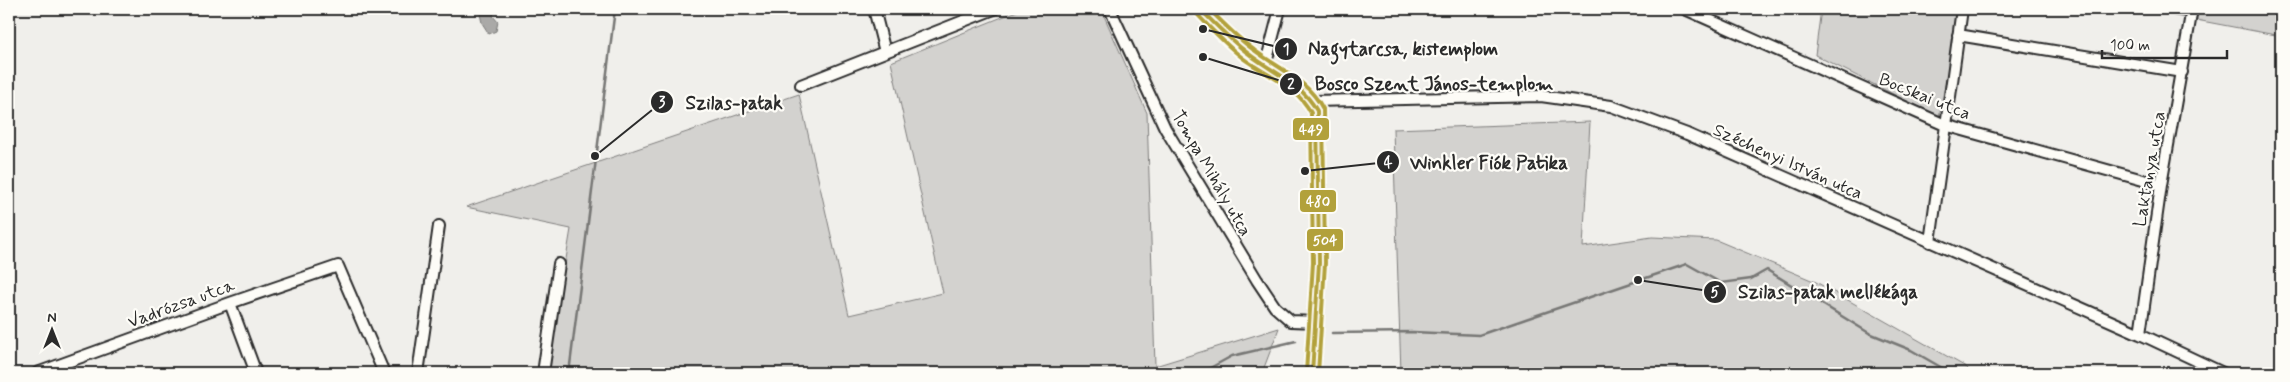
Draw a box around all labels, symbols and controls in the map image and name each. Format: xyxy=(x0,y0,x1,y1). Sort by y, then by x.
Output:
scale bar xyxy=(2102,28,2228,60)
callout: Nagytarcsa, kistemplom xyxy=(1273,32,1509,66)
text: 100 m xyxy=(2110,36,2150,56)
text: Nagytarcsa, kistemplom xyxy=(1308,37,1498,65)
text: 1 xyxy=(1283,40,1289,60)
callout: Bosco Szent János-templom xyxy=(1279,67,1564,101)
street label: Bocskai utca xyxy=(1875,68,1974,126)
text: Bosco Szent János-templom xyxy=(1315,72,1553,97)
text: 2 xyxy=(1287,75,1295,95)
callout: Szilas-patak xyxy=(650,85,792,119)
text: Szilas-patak xyxy=(685,91,783,116)
text: 3 xyxy=(659,93,666,113)
street label: Tompa Mihály utca xyxy=(1165,106,1257,241)
street label: Laktanya utca xyxy=(2128,110,2172,229)
line badge: 449 xyxy=(1292,117,1330,141)
street label: Széchenyi István utca xyxy=(1709,118,1866,206)
text: 449 xyxy=(1299,121,1323,139)
callout: Winkler Fiók Patika xyxy=(1376,145,1578,179)
text: Winkler Fiók Patika xyxy=(1409,151,1568,176)
text: 4 xyxy=(1384,153,1393,173)
line badge: 480 xyxy=(1299,189,1337,213)
text: 480 xyxy=(1306,193,1330,211)
line badge: 504 xyxy=(1306,228,1344,252)
text: 504 xyxy=(1313,232,1338,250)
street label: Vadrózsa utca xyxy=(125,273,238,334)
callout: Szilas-patak mellékága xyxy=(1703,275,1928,309)
text: Szilas-patak mellékága xyxy=(1738,280,1918,306)
text: 5 xyxy=(1710,283,1720,303)
north arrow xyxy=(28,304,78,354)
text: N xyxy=(47,309,57,327)

